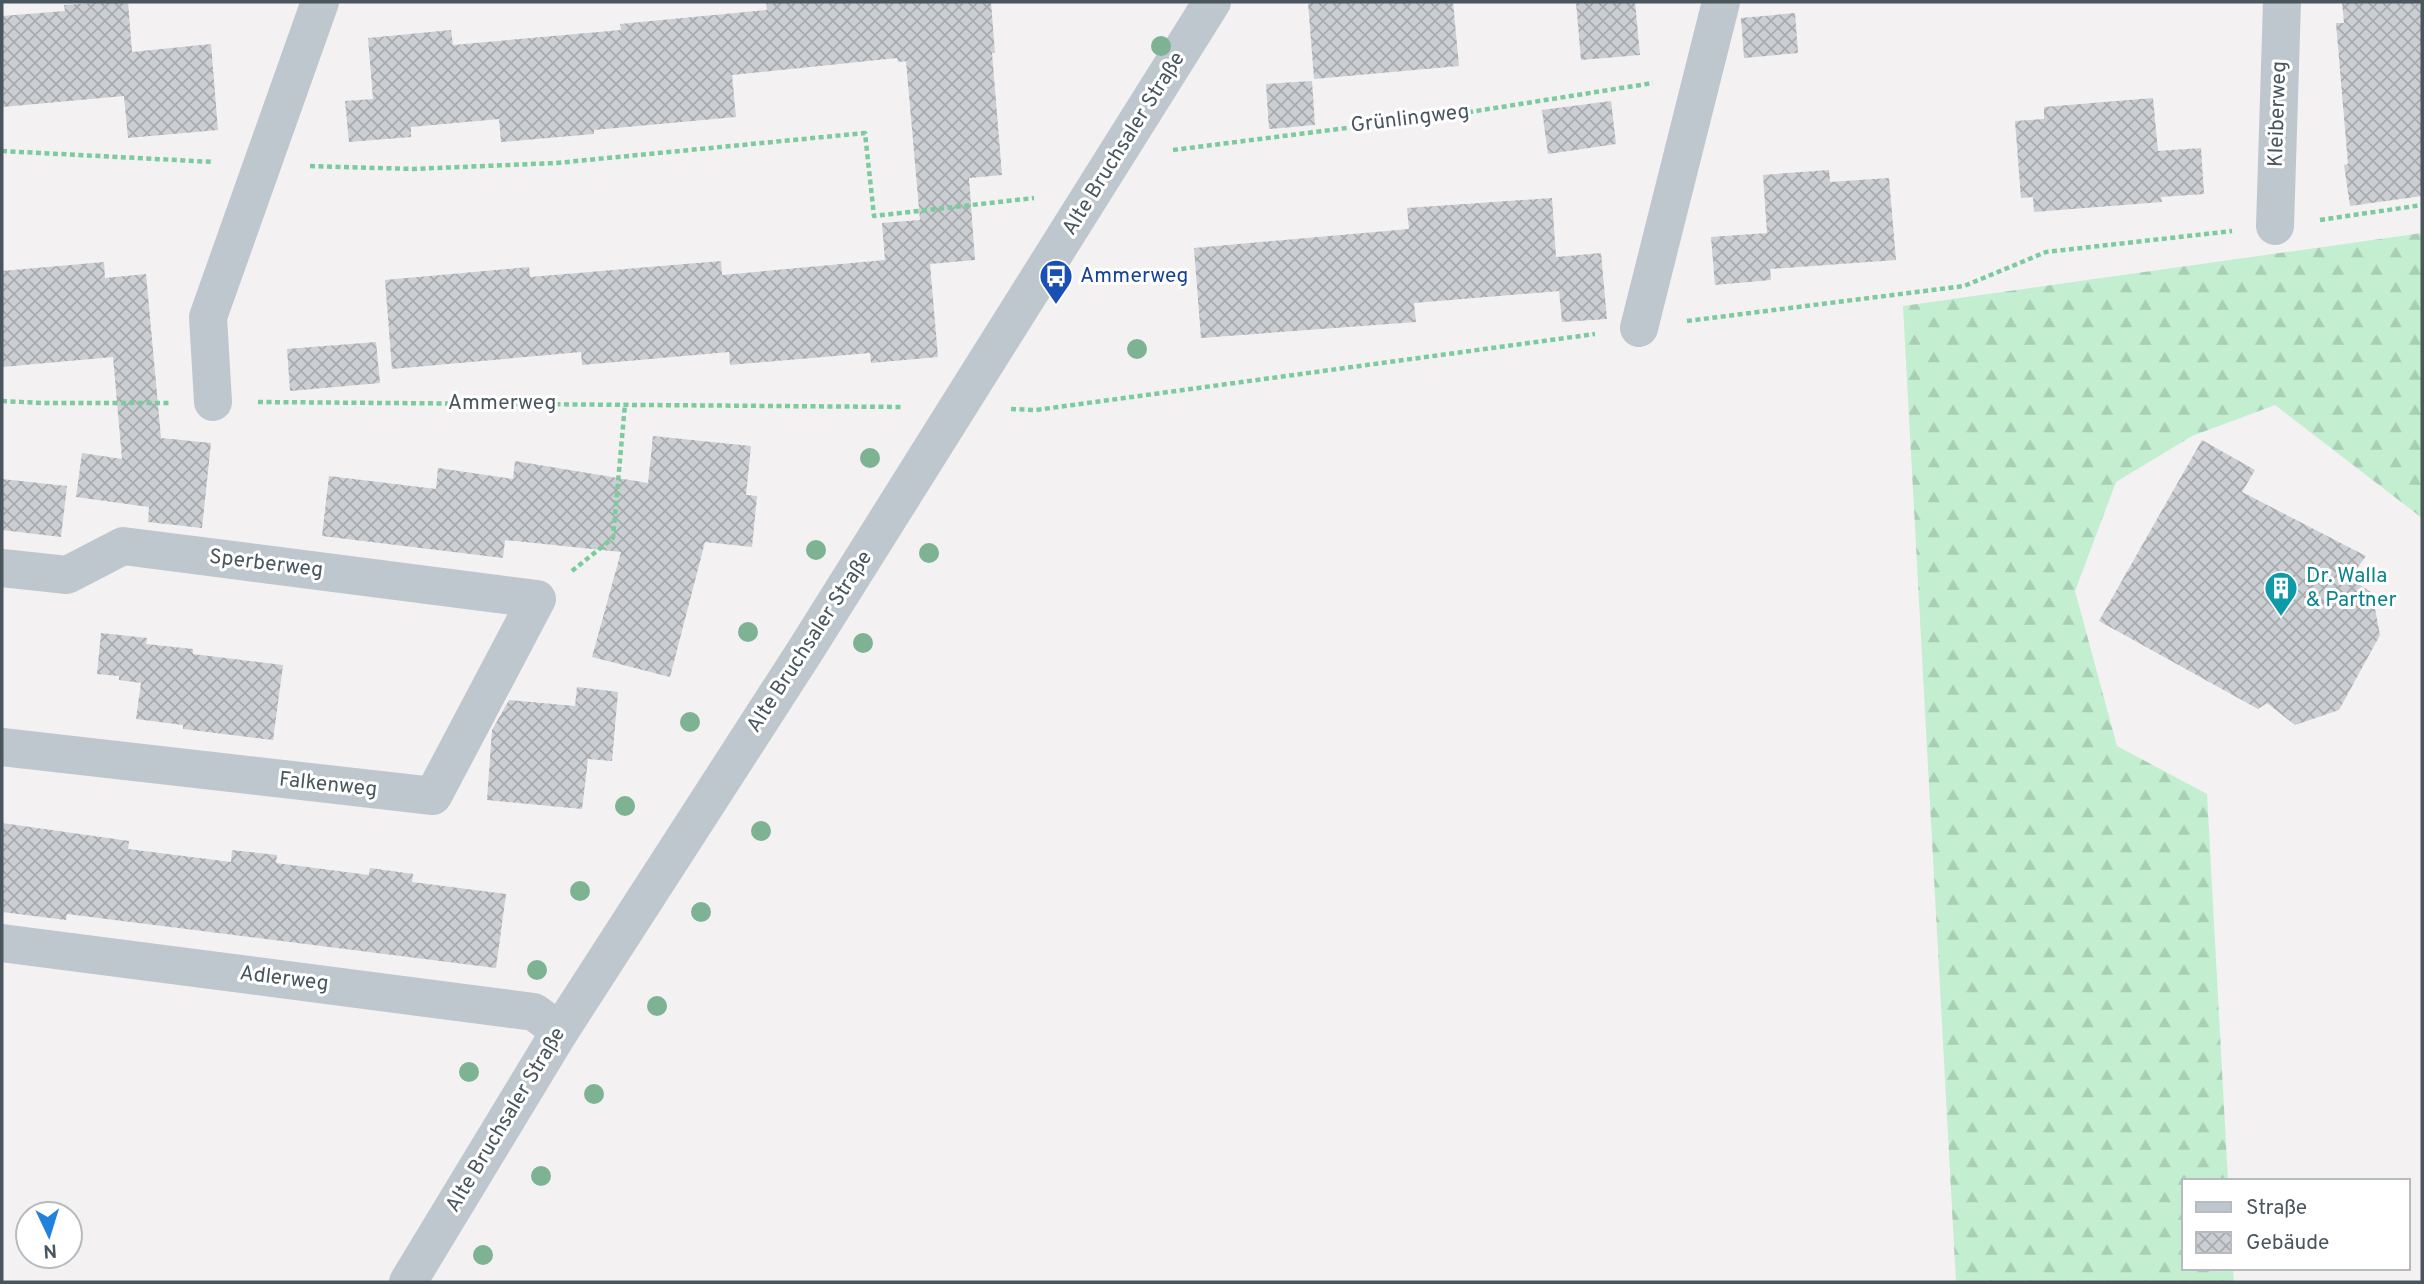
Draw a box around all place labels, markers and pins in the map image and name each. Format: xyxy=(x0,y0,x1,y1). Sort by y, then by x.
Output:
bus stop icon: Ammerweg xyxy=(1037,257,1075,306)
place label: Ammerweg xyxy=(1080,263,1188,290)
place label: Dr. Walla & Partner xyxy=(2306,563,2397,614)
building icon: Dr. Walla & Partner xyxy=(2262,569,2300,618)

